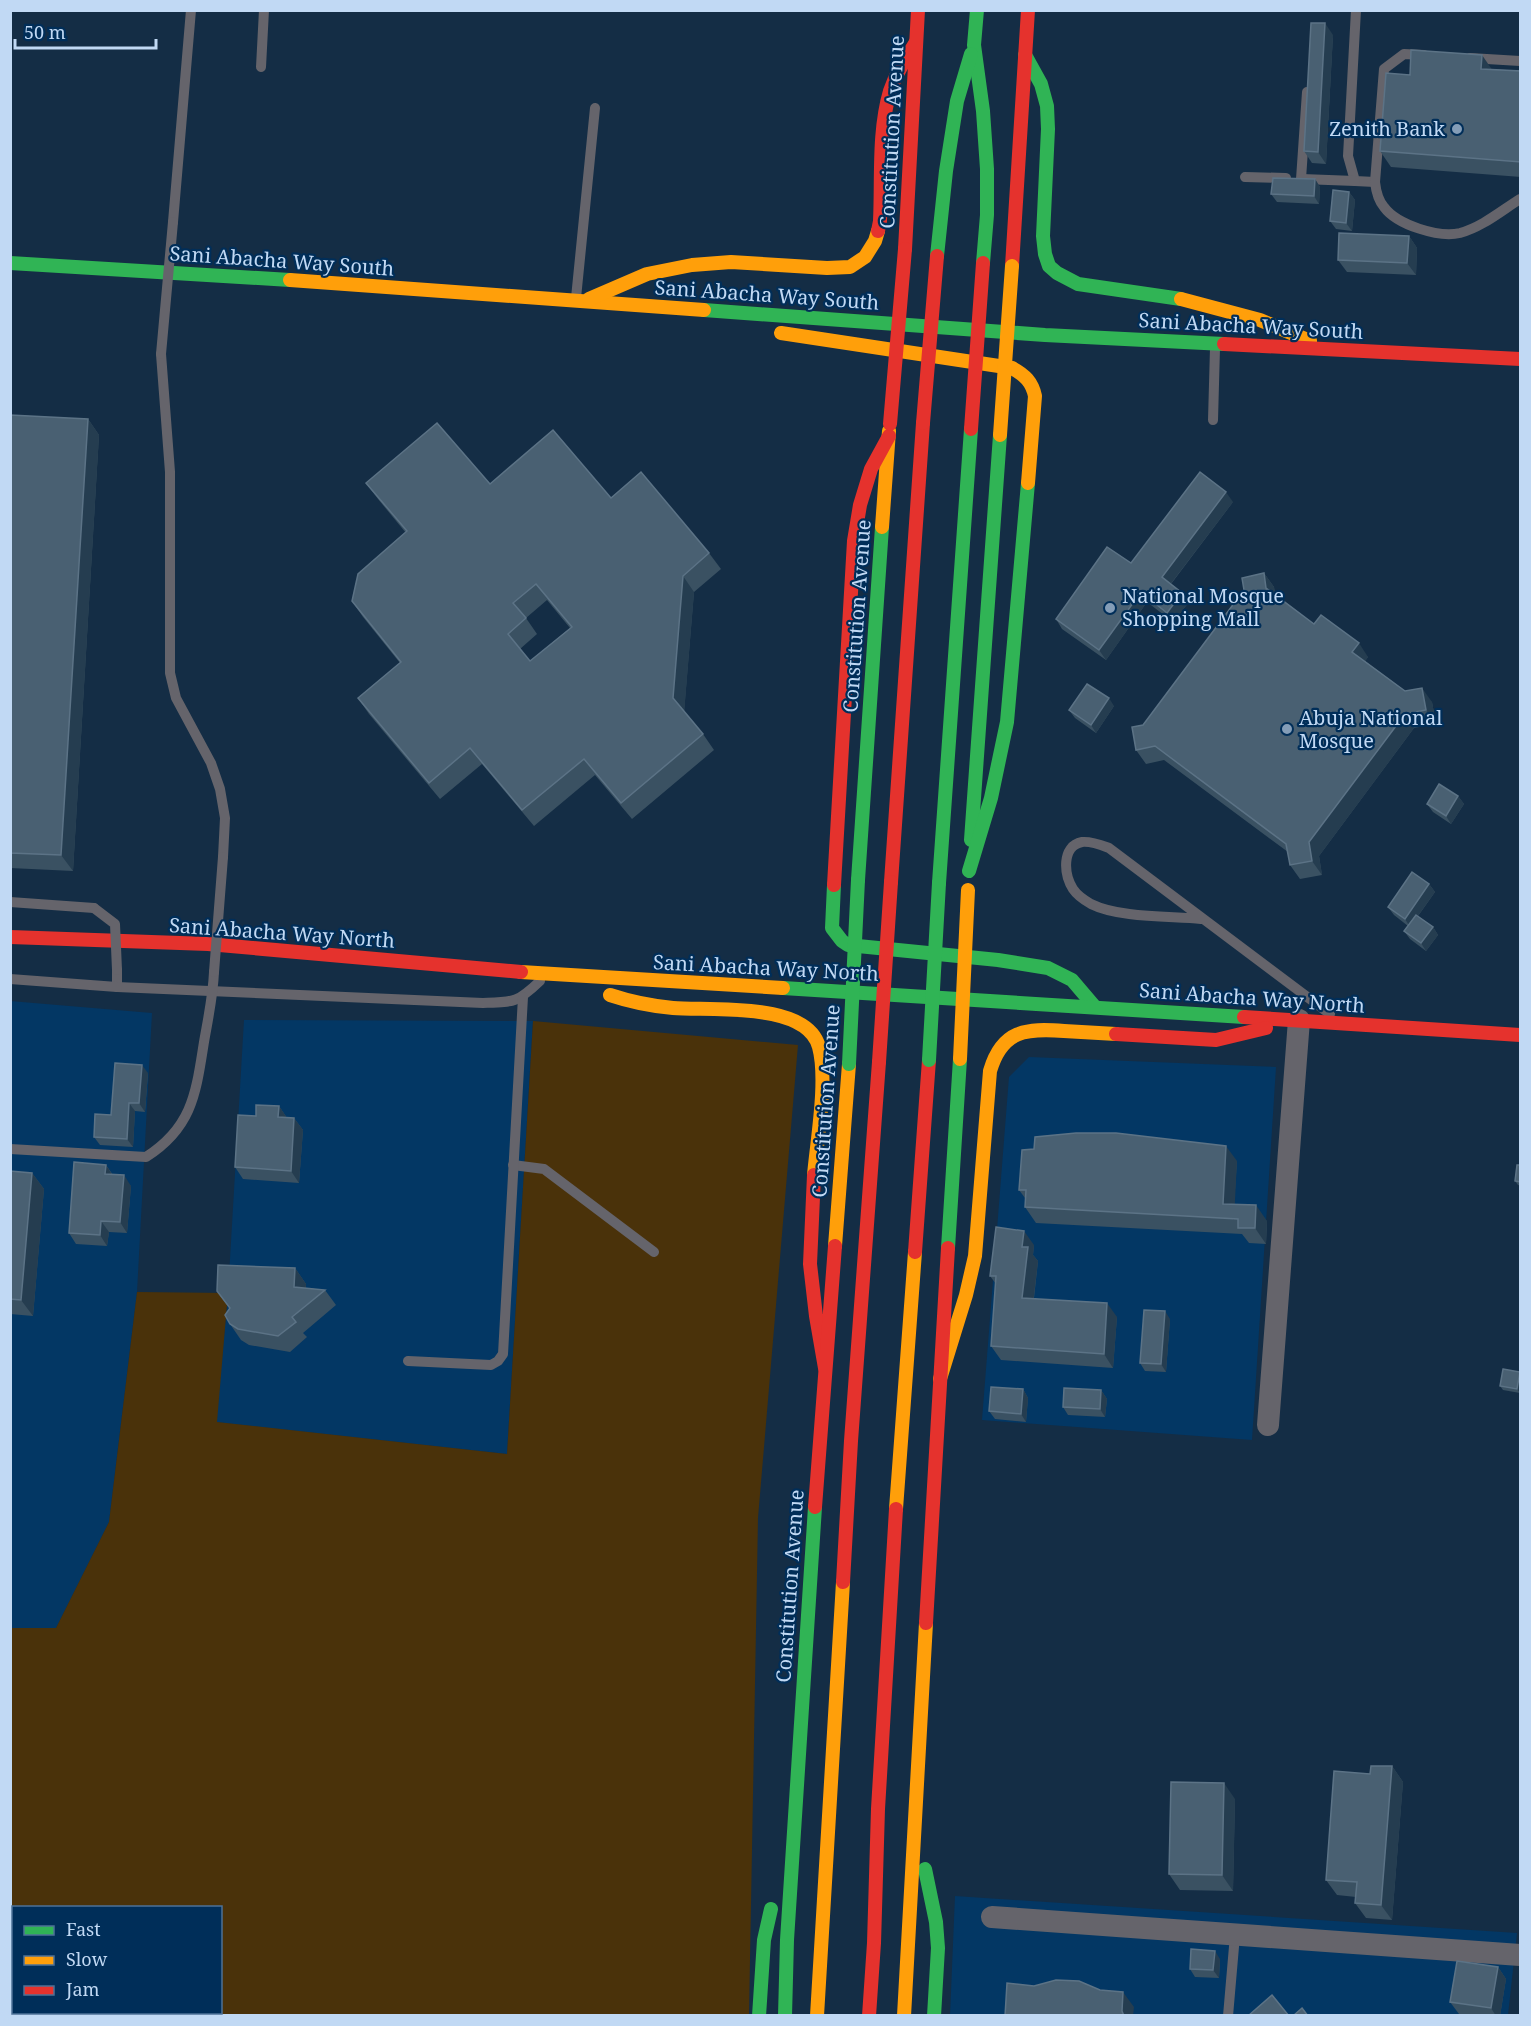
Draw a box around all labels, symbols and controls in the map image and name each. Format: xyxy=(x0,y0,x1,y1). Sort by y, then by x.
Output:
scale bar xyxy=(15,12,156,50)
text: 50 m xyxy=(24,20,66,44)
street label: Constitution Avenue xyxy=(873,35,910,229)
place label: Zenith Bank xyxy=(1329,115,1445,142)
marker: Zenith Bank xyxy=(1450,122,1464,136)
street label: Sani Abacha Way South xyxy=(169,239,396,282)
street label: Sani Abacha Way South xyxy=(654,273,881,316)
street label: Sani Abacha Way South xyxy=(1138,306,1364,345)
street label: Constitution Avenue xyxy=(836,519,877,713)
place label: National Mosque Shopping Mall xyxy=(1122,582,1284,632)
marker: National Mosque Shopping Mall xyxy=(1103,601,1117,615)
place label: Abuja National Mosque xyxy=(1299,704,1442,754)
marker: Abuja National Mosque xyxy=(1280,722,1294,736)
street label: Sani Abacha Way North xyxy=(168,911,396,954)
street label: Sani Abacha Way North xyxy=(652,948,880,987)
street label: Sani Abacha Way North xyxy=(1138,976,1366,1019)
street label: Constitution Avenue xyxy=(805,1004,846,1198)
street label: Constitution Avenue xyxy=(769,1489,810,1683)
legend xyxy=(12,1906,222,2014)
text: Fast xyxy=(66,1917,101,1941)
text: Slow xyxy=(66,1947,108,1971)
text: Jam xyxy=(65,1977,100,2001)

